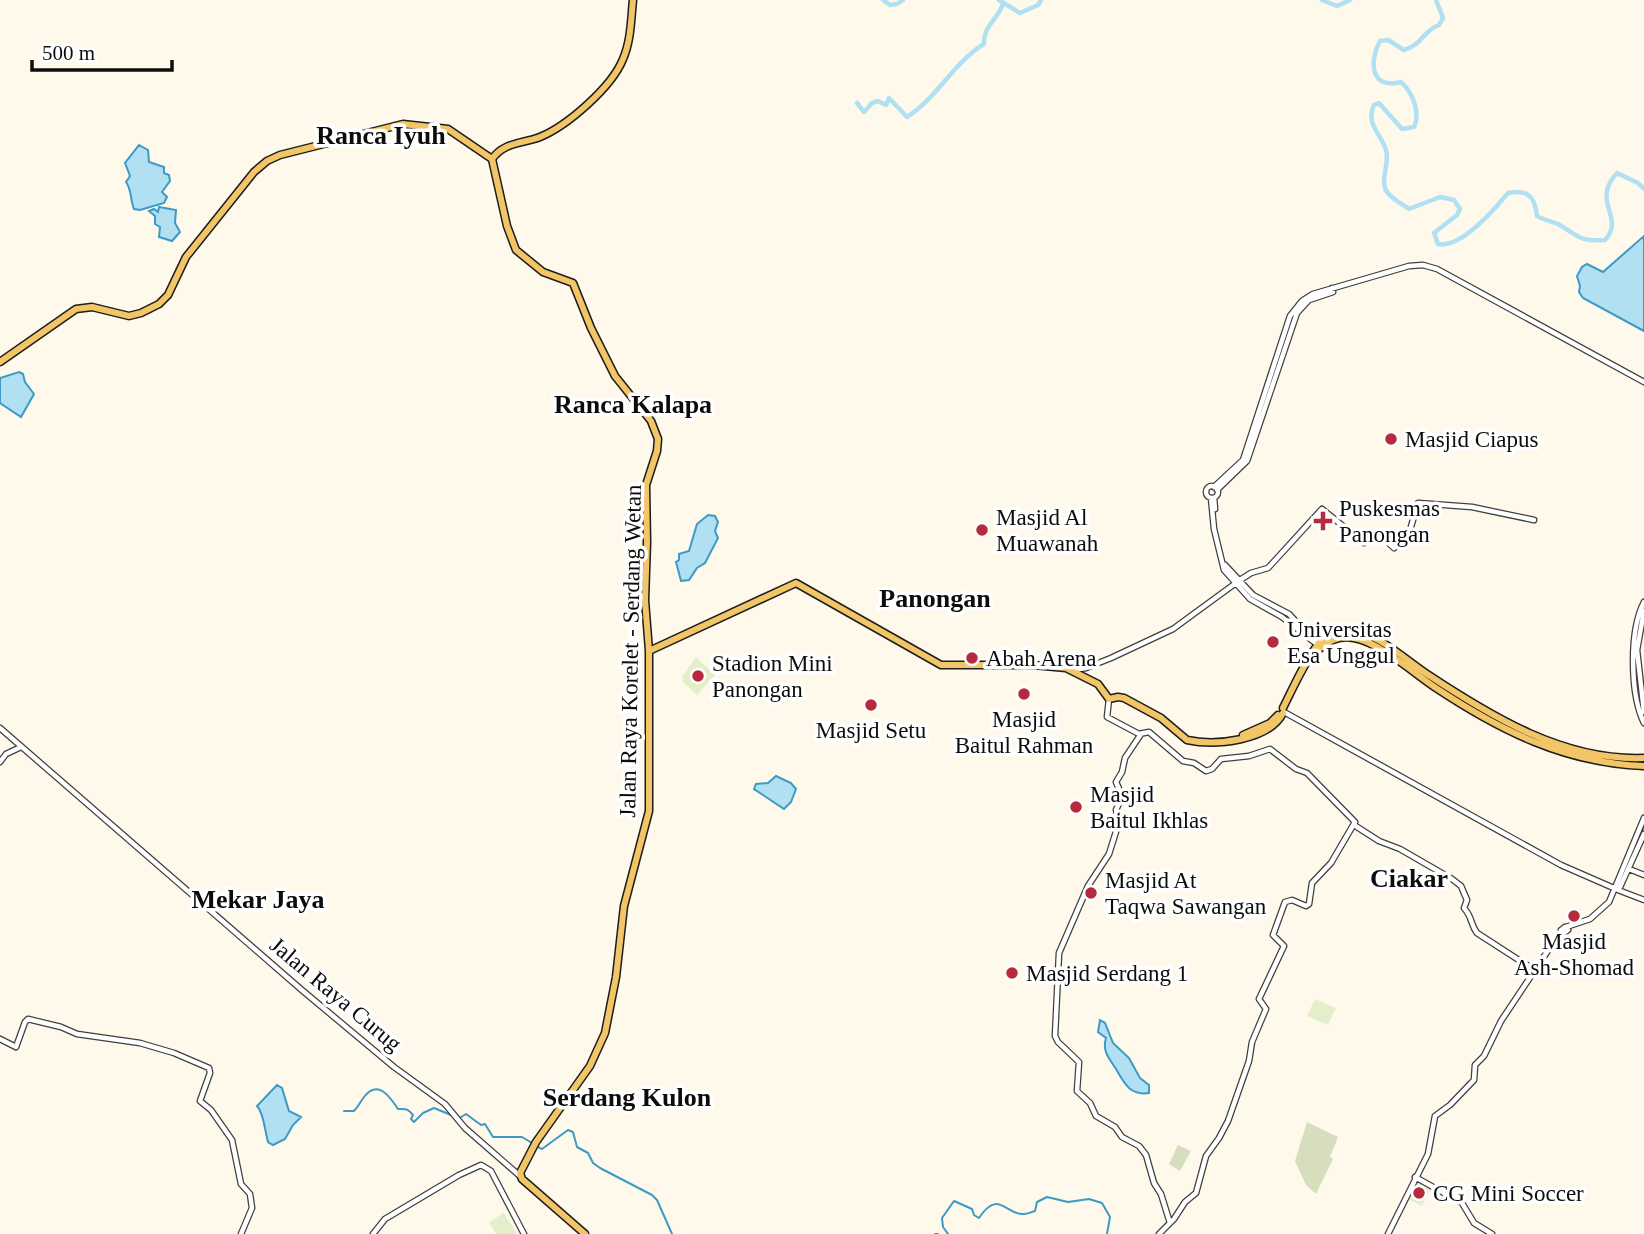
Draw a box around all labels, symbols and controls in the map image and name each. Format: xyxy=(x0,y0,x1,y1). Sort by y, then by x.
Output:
scale bar xyxy=(32,28,172,72)
text: 500 m xyxy=(42,41,95,65)
district label: Ranca Iyuh xyxy=(316,121,446,150)
district label: Ranca Kalapa xyxy=(554,390,712,419)
place label: Masjid Ciapus xyxy=(1405,427,1539,452)
marker: Masjid Ciapus xyxy=(1383,431,1399,447)
street label: Jalan Raya Korelet - Serdang Wetan xyxy=(615,484,646,818)
place label: Puskesmas Panongan xyxy=(1339,496,1440,547)
place label: Masjid Al Muawanah xyxy=(996,505,1099,556)
marker: Puskesmas Panongan xyxy=(1313,511,1333,531)
marker: Masjid Al Muawanah xyxy=(974,522,990,538)
district label: Panongan xyxy=(879,584,991,613)
place label: Universitas Esa Unggul xyxy=(1287,617,1395,668)
marker: Universitas Esa Unggul xyxy=(1265,634,1281,650)
place label: Abah Arena xyxy=(986,646,1097,671)
marker: Abah Arena xyxy=(964,650,980,666)
place label: Stadion Mini Panongan xyxy=(712,651,833,702)
marker: Stadion Mini Panongan xyxy=(690,668,706,684)
marker: Masjid Baitul Rahman xyxy=(1016,686,1032,702)
marker: Masjid Setu xyxy=(863,697,879,713)
place label: Masjid Baitul Rahman xyxy=(955,707,1094,758)
place label: Masjid Setu xyxy=(816,718,927,743)
place label: Masjid Baitul Ikhlas xyxy=(1090,782,1208,833)
marker: Masjid Baitul Ikhlas xyxy=(1068,799,1084,815)
district label: Ciakar xyxy=(1370,864,1448,893)
place label: Masjid At Taqwa Sawangan xyxy=(1105,868,1267,919)
district label: Mekar Jaya xyxy=(191,885,325,914)
marker: Masjid At Taqwa Sawangan xyxy=(1083,885,1099,901)
marker: Masjid Ash-Shomad xyxy=(1566,908,1582,924)
place label: Masjid Ash-Shomad xyxy=(1514,929,1635,980)
street label: Jalan Raya Curug xyxy=(265,932,407,1057)
place label: Masjid Serdang 1 xyxy=(1026,961,1188,986)
marker: Masjid Serdang 1 xyxy=(1004,965,1020,981)
district label: Serdang Kulon xyxy=(543,1083,712,1112)
place label: CG Mini Soccer xyxy=(1433,1181,1584,1206)
marker: CG Mini Soccer xyxy=(1411,1185,1427,1201)

